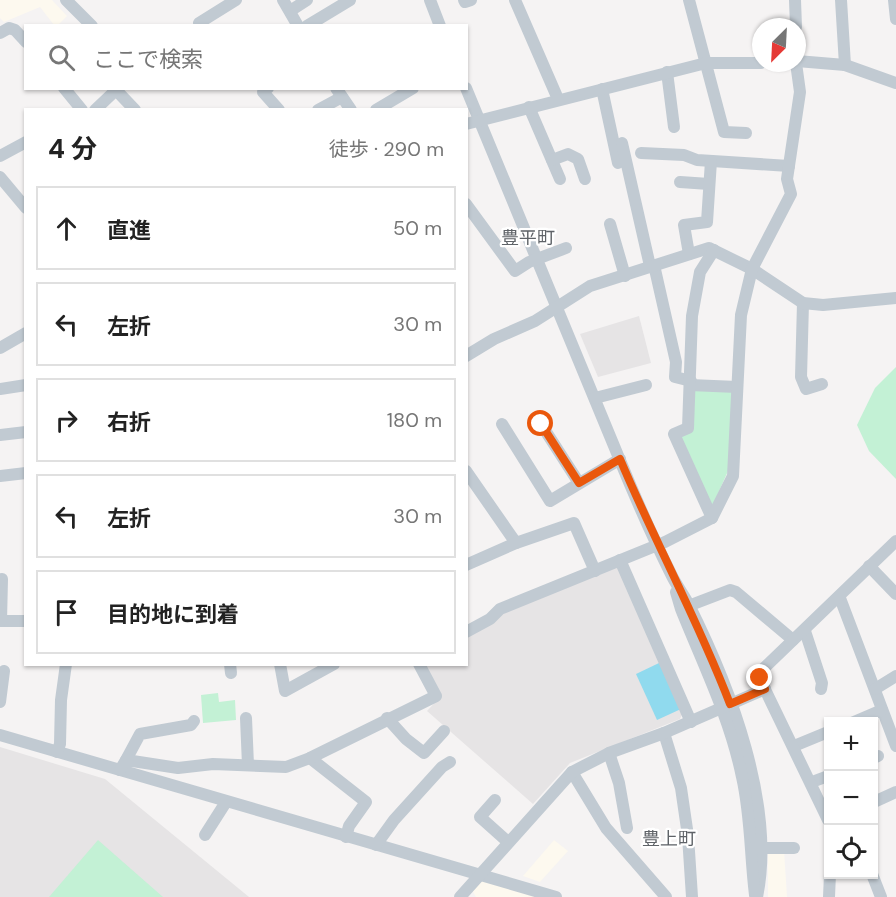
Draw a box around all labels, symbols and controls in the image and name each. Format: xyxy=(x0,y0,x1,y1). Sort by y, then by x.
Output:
north arrow xyxy=(752,18,806,72)
search box xyxy=(24,24,468,90)
icon: search xyxy=(45,41,78,74)
text: ここで検索 xyxy=(93,45,203,74)
text: 4 分 xyxy=(48,132,97,166)
text: 徒歩 · 290 m xyxy=(329,136,444,162)
icon: ahead xyxy=(50,212,83,245)
text: 50 m xyxy=(393,215,442,241)
text: 直進 xyxy=(107,216,151,245)
district label: 豊平町 xyxy=(501,226,555,250)
icon: left xyxy=(50,308,83,341)
text: 30 m xyxy=(393,311,442,337)
text: 左折 xyxy=(107,312,151,341)
icon: right xyxy=(50,404,83,437)
text: 180 m xyxy=(387,407,442,433)
text: 右折 xyxy=(107,408,151,437)
route start xyxy=(527,410,553,436)
icon: left xyxy=(50,500,83,533)
text: 30 m xyxy=(393,503,442,529)
text: 左折 xyxy=(107,504,151,533)
icon: arrive xyxy=(50,596,83,629)
text: 目的地に到着 xyxy=(107,600,239,629)
route end xyxy=(746,664,772,690)
map controls xyxy=(824,717,878,879)
button: + xyxy=(824,717,878,771)
button: − xyxy=(824,771,878,825)
button: locate xyxy=(824,825,878,879)
district label: 豊上町 xyxy=(642,827,696,851)

